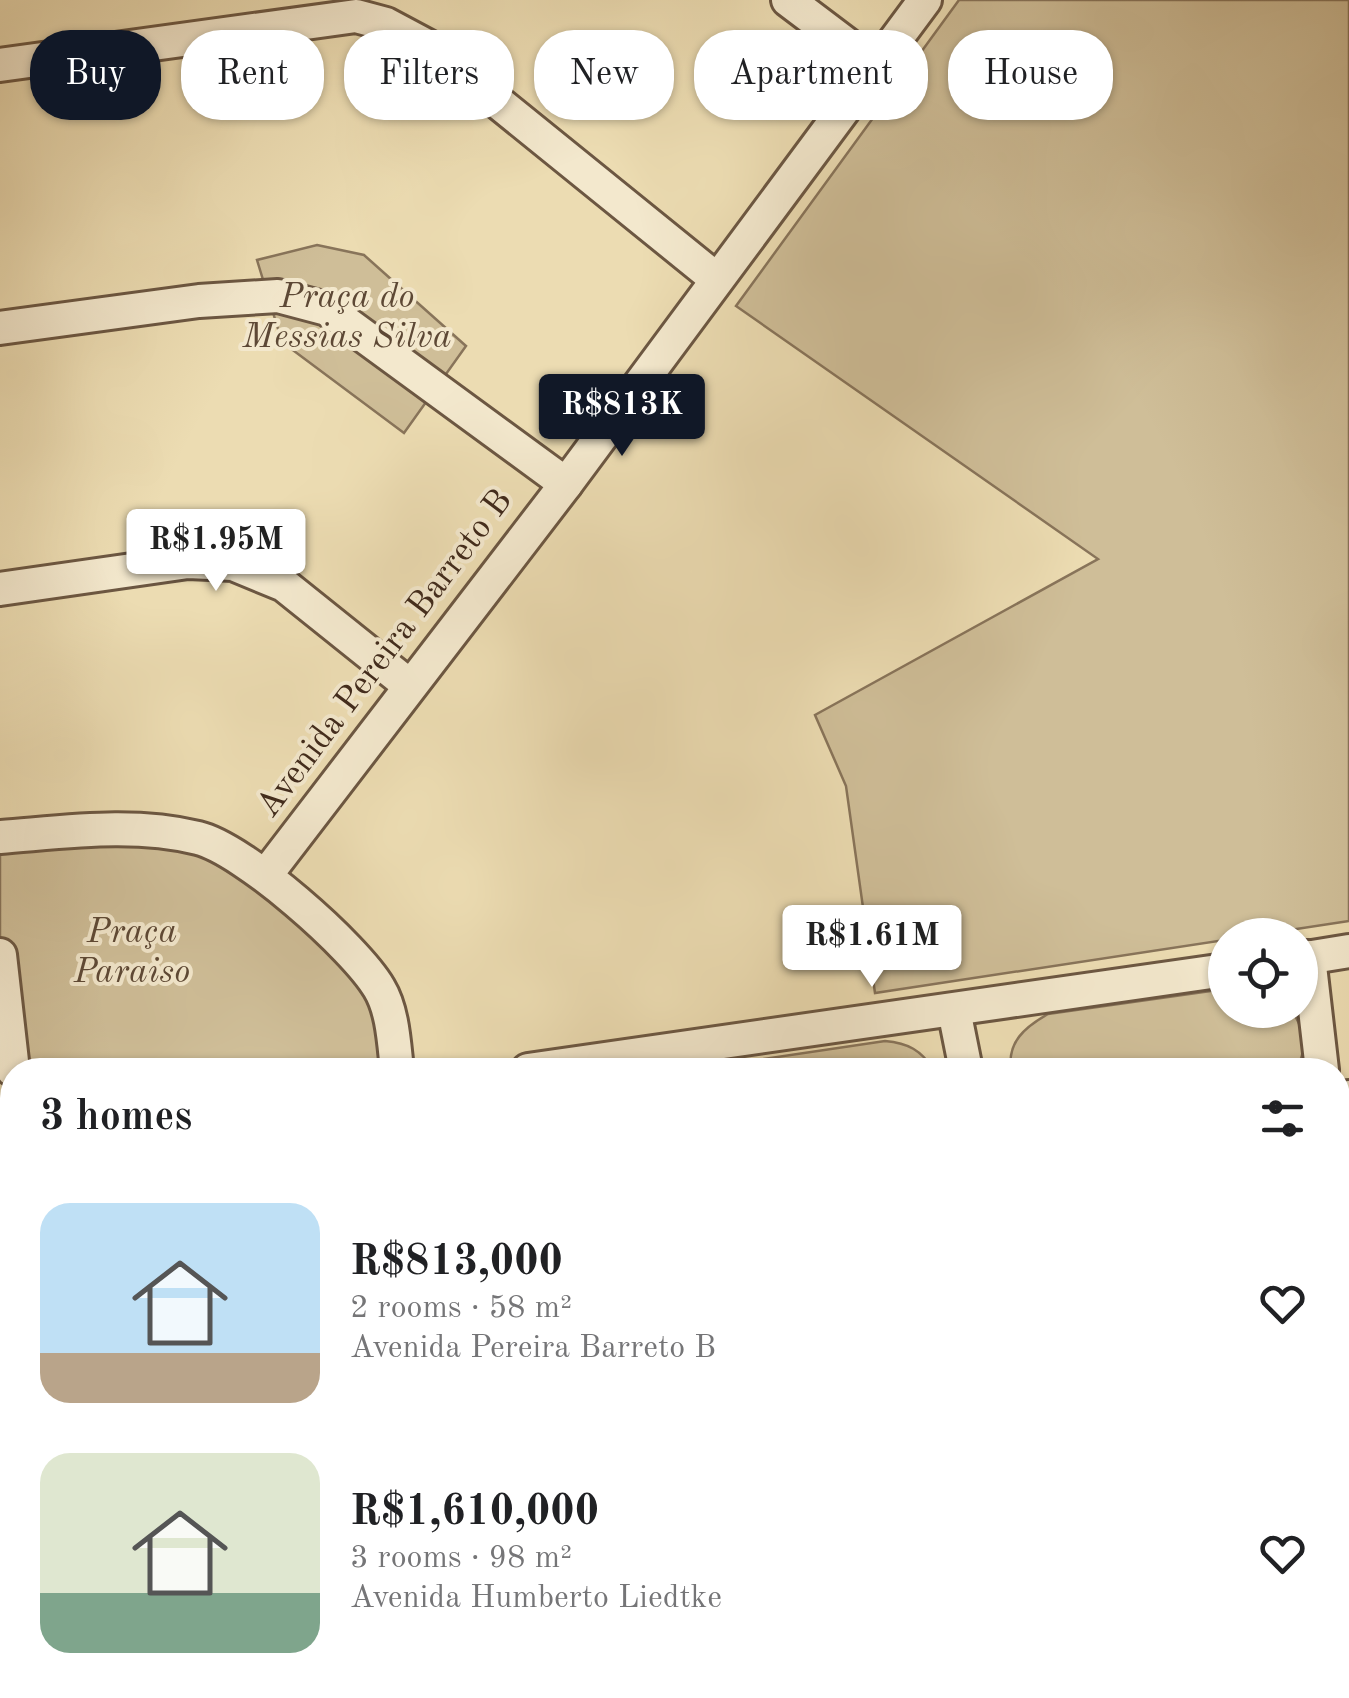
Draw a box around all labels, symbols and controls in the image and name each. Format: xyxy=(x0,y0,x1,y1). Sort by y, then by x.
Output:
chip: Buy xyxy=(30,30,161,120)
chip: Rent xyxy=(181,30,324,120)
chip: Filters xyxy=(344,30,514,120)
chip: New xyxy=(534,30,674,120)
chip: Apartment xyxy=(694,30,928,120)
chip: House xyxy=(948,30,1113,120)
park label: Praça do Messias Silva xyxy=(242,280,451,355)
pin: R$813K xyxy=(541,374,703,459)
text: R$813K xyxy=(561,390,683,422)
street label: Avenida Pereira Barreto B xyxy=(251,484,519,824)
pin: R$1.95M xyxy=(124,509,308,594)
text: R$1.95M xyxy=(148,525,284,557)
pin: R$1.61M xyxy=(780,905,964,990)
park label: Praça Paraiso xyxy=(73,915,190,990)
map controls xyxy=(1208,918,1318,1028)
button: locate xyxy=(1208,918,1318,1028)
text: R$1.61M xyxy=(804,921,940,953)
icon: filters xyxy=(1255,1091,1310,1146)
text: 3 homes xyxy=(40,1097,192,1139)
text: R$813,000 xyxy=(350,1242,563,1284)
icon: home xyxy=(120,1243,240,1363)
icon: heart xyxy=(1255,1276,1310,1331)
text: 2 rooms · 58 m² xyxy=(350,1293,572,1325)
text: Avenida Pereira Barreto B xyxy=(350,1333,716,1365)
text: R$1,610,000 xyxy=(350,1492,599,1534)
icon: home xyxy=(120,1493,240,1613)
icon: heart xyxy=(1255,1526,1310,1581)
text: 3 rooms · 98 m² xyxy=(350,1543,572,1575)
text: Avenida Humberto Liedtke xyxy=(350,1583,722,1615)

